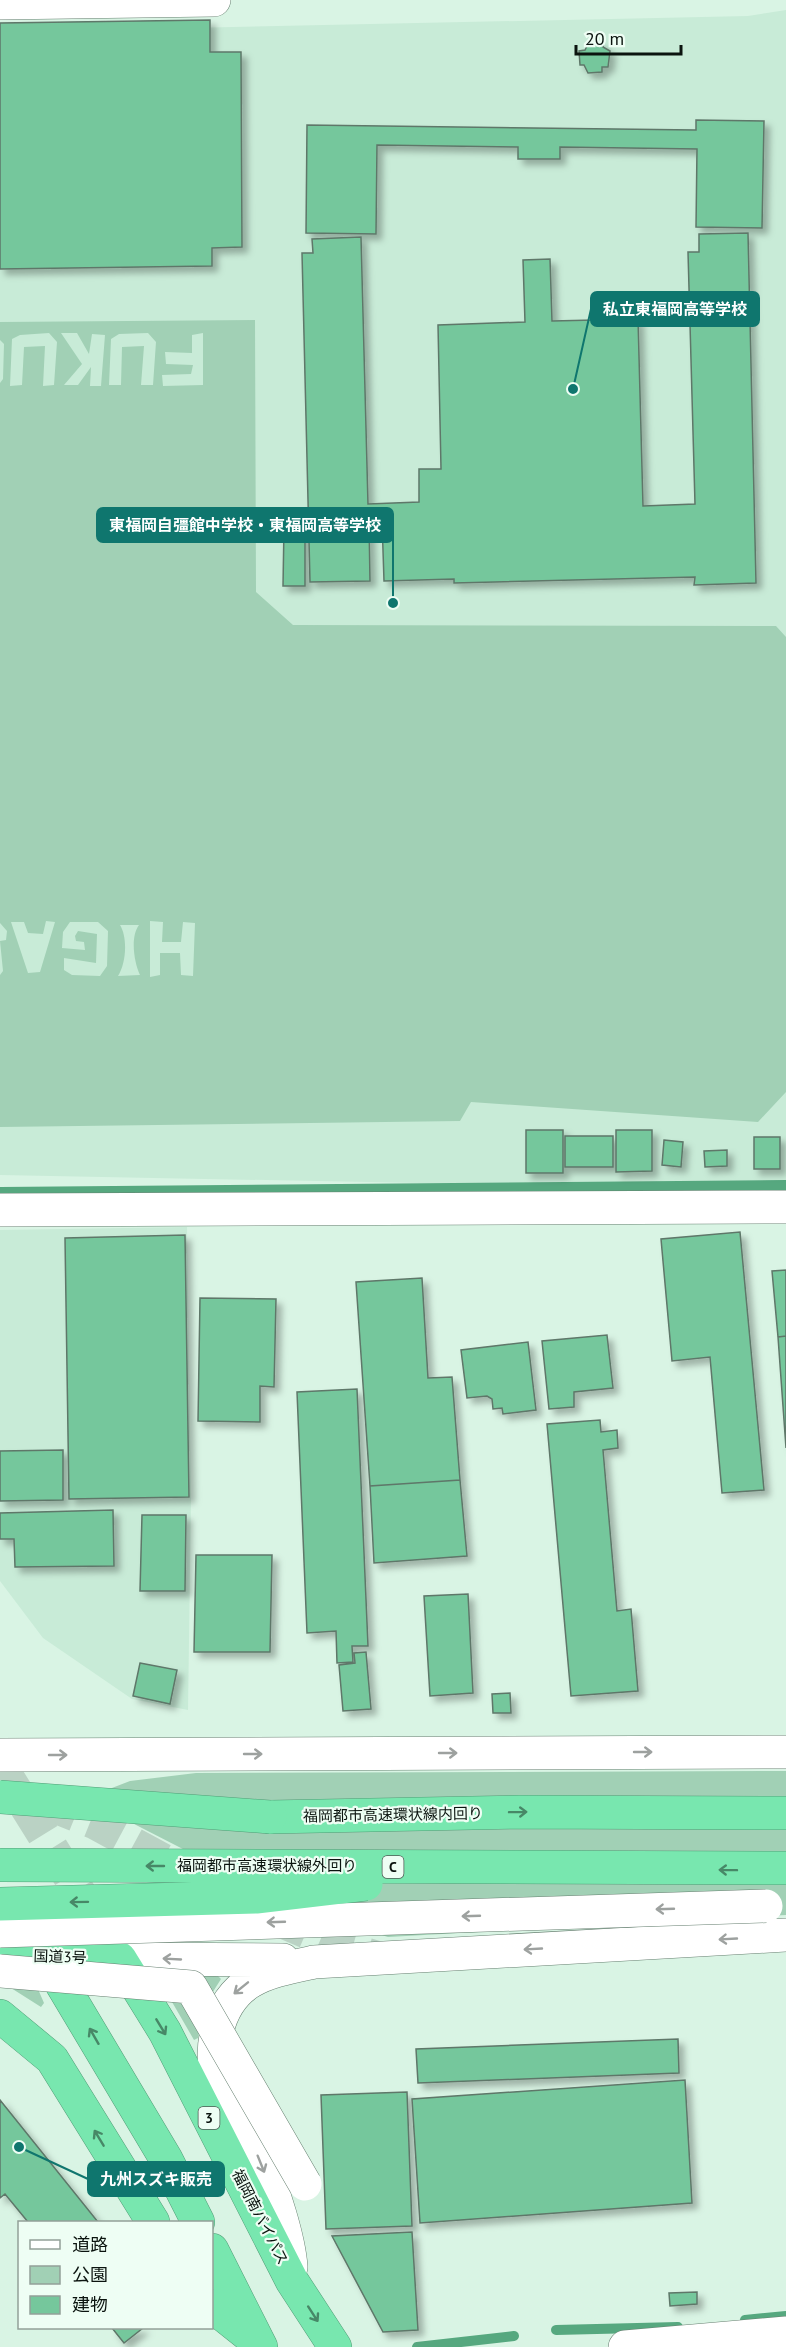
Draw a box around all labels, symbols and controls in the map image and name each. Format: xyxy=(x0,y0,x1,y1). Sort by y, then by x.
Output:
scale bar xyxy=(576,18,681,56)
text: 20 m xyxy=(585,27,624,50)
callout: 私立東福岡高等学校 xyxy=(591,292,759,326)
text: 私立東福岡高等学校 xyxy=(603,299,747,319)
callout: 東福岡自彊館中学校・東福岡高等学校 xyxy=(97,508,393,542)
text: 東福岡自彊館中学校・東福岡高等学校 xyxy=(109,515,381,535)
one-way arrow xyxy=(633,1746,653,1758)
one-way arrow xyxy=(438,1747,458,1759)
one-way arrow xyxy=(243,1748,263,1760)
one-way arrow xyxy=(48,1749,68,1761)
street label: 福岡都市高速環状線内回り xyxy=(303,1803,483,1826)
one-way arrow xyxy=(507,1806,527,1818)
street label: 福岡都市高速環状線外回り xyxy=(177,1856,357,1875)
road number: C xyxy=(382,1856,404,1878)
one-way arrow xyxy=(145,1860,165,1872)
one-way arrow xyxy=(718,1864,738,1875)
one-way arrow xyxy=(69,1896,89,1908)
one-way arrow xyxy=(656,1903,676,1915)
one-way arrow xyxy=(461,1910,481,1921)
one-way arrow xyxy=(266,1917,286,1928)
one-way arrow xyxy=(718,1934,738,1945)
one-way arrow xyxy=(523,1944,543,1955)
street label: 国道3号 xyxy=(33,1946,87,1967)
one-way arrow xyxy=(163,1953,183,1964)
one-way arrow xyxy=(233,1982,249,1995)
one-way arrow xyxy=(156,2018,168,2035)
one-way arrow xyxy=(88,2028,100,2045)
road number: 3 xyxy=(198,2107,220,2129)
one-way arrow xyxy=(93,2129,105,2146)
one-way arrow xyxy=(256,2155,267,2173)
callout: 九州スズキ販売 xyxy=(88,2162,224,2196)
street label: 福岡南バイパス xyxy=(228,2166,293,2268)
text: 九州スズキ販売 xyxy=(100,2169,212,2189)
legend xyxy=(18,2221,213,2329)
text: 道路 xyxy=(72,2233,108,2256)
text: 公園 xyxy=(72,2263,108,2286)
text: 建物 xyxy=(72,2293,108,2316)
one-way arrow xyxy=(308,2305,320,2322)

